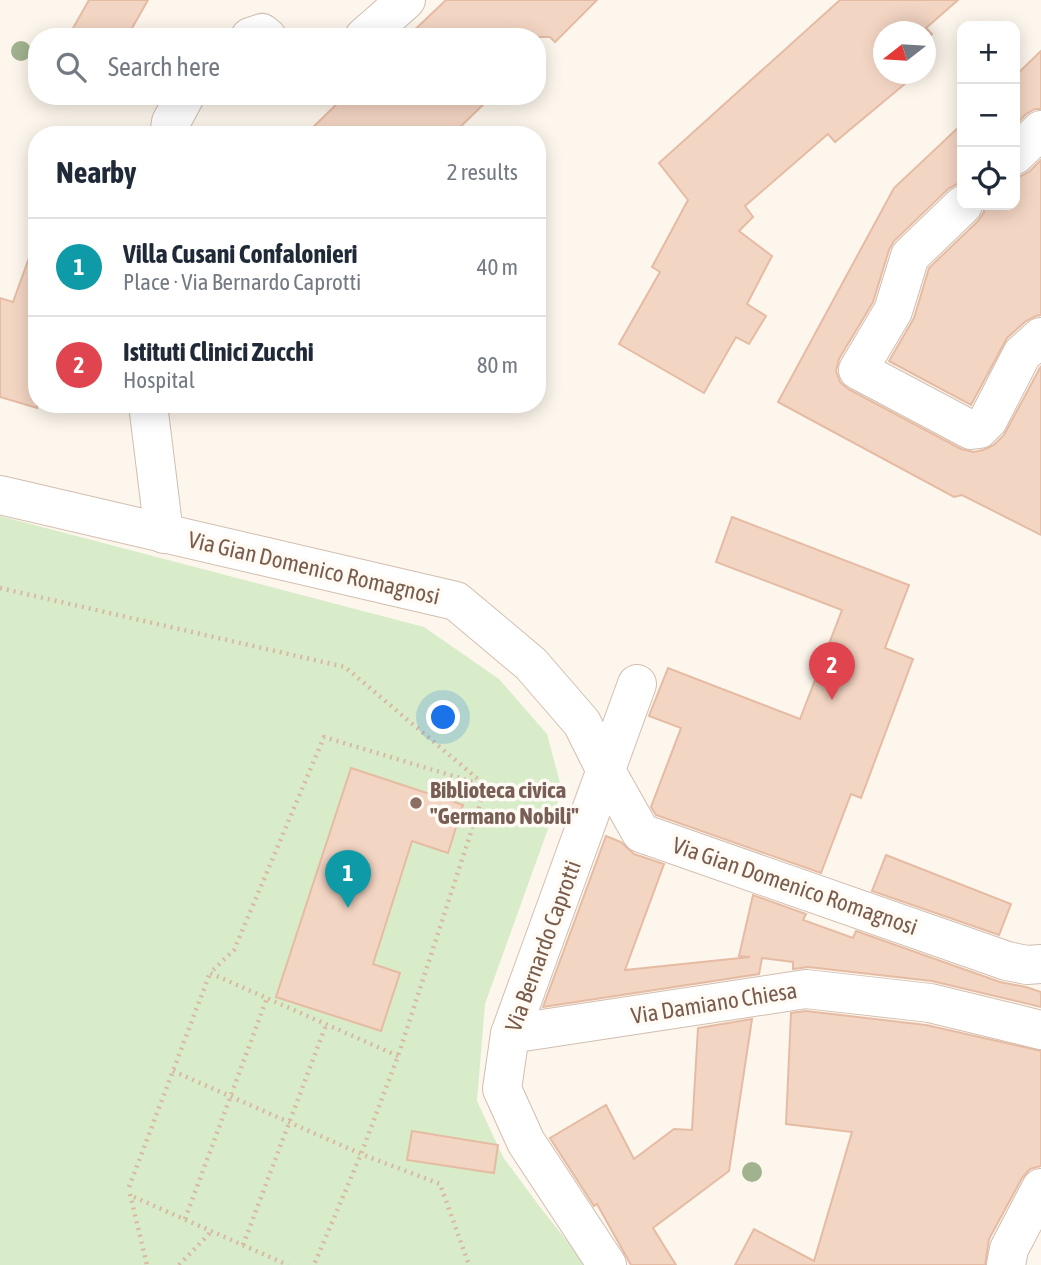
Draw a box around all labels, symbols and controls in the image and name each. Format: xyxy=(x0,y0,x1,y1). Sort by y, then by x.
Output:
north arrow xyxy=(873,21,936,84)
map controls xyxy=(957,21,1020,210)
button: + xyxy=(957,21,1020,84)
search box xyxy=(28,28,546,105)
icon: search xyxy=(52,48,90,86)
text: Search here xyxy=(108,52,220,82)
button: − xyxy=(957,84,1020,147)
button: locate xyxy=(957,147,1020,210)
text: Nearby xyxy=(56,155,136,189)
text: 2 results xyxy=(447,159,518,185)
text: Villa Cusani Confalonieri xyxy=(123,239,358,269)
text: 1 xyxy=(74,254,84,280)
text: 40 m xyxy=(477,254,518,280)
text: Place · Via Bernardo Caprotti xyxy=(123,269,361,295)
text: Istituti Clinici Zucchi xyxy=(123,337,314,367)
text: 2 xyxy=(74,352,84,378)
text: 80 m xyxy=(477,352,518,378)
text: Hospital xyxy=(123,367,195,393)
street label: Via Gian Domenico Romagnosi xyxy=(186,526,442,610)
pin: 2 xyxy=(809,642,855,700)
your location xyxy=(426,700,460,734)
place label: Biblioteca civica "Germano Nobili" xyxy=(430,777,579,829)
marker: Biblioteca civica "Germano Nobili" xyxy=(408,795,424,811)
street label: Via Gian Domenico Romagnosi xyxy=(669,832,921,940)
pin: 1 xyxy=(325,850,371,908)
street label: Via Bernardo Caprotti xyxy=(500,857,586,1035)
street label: Via Damiano Chiesa xyxy=(629,977,799,1029)

